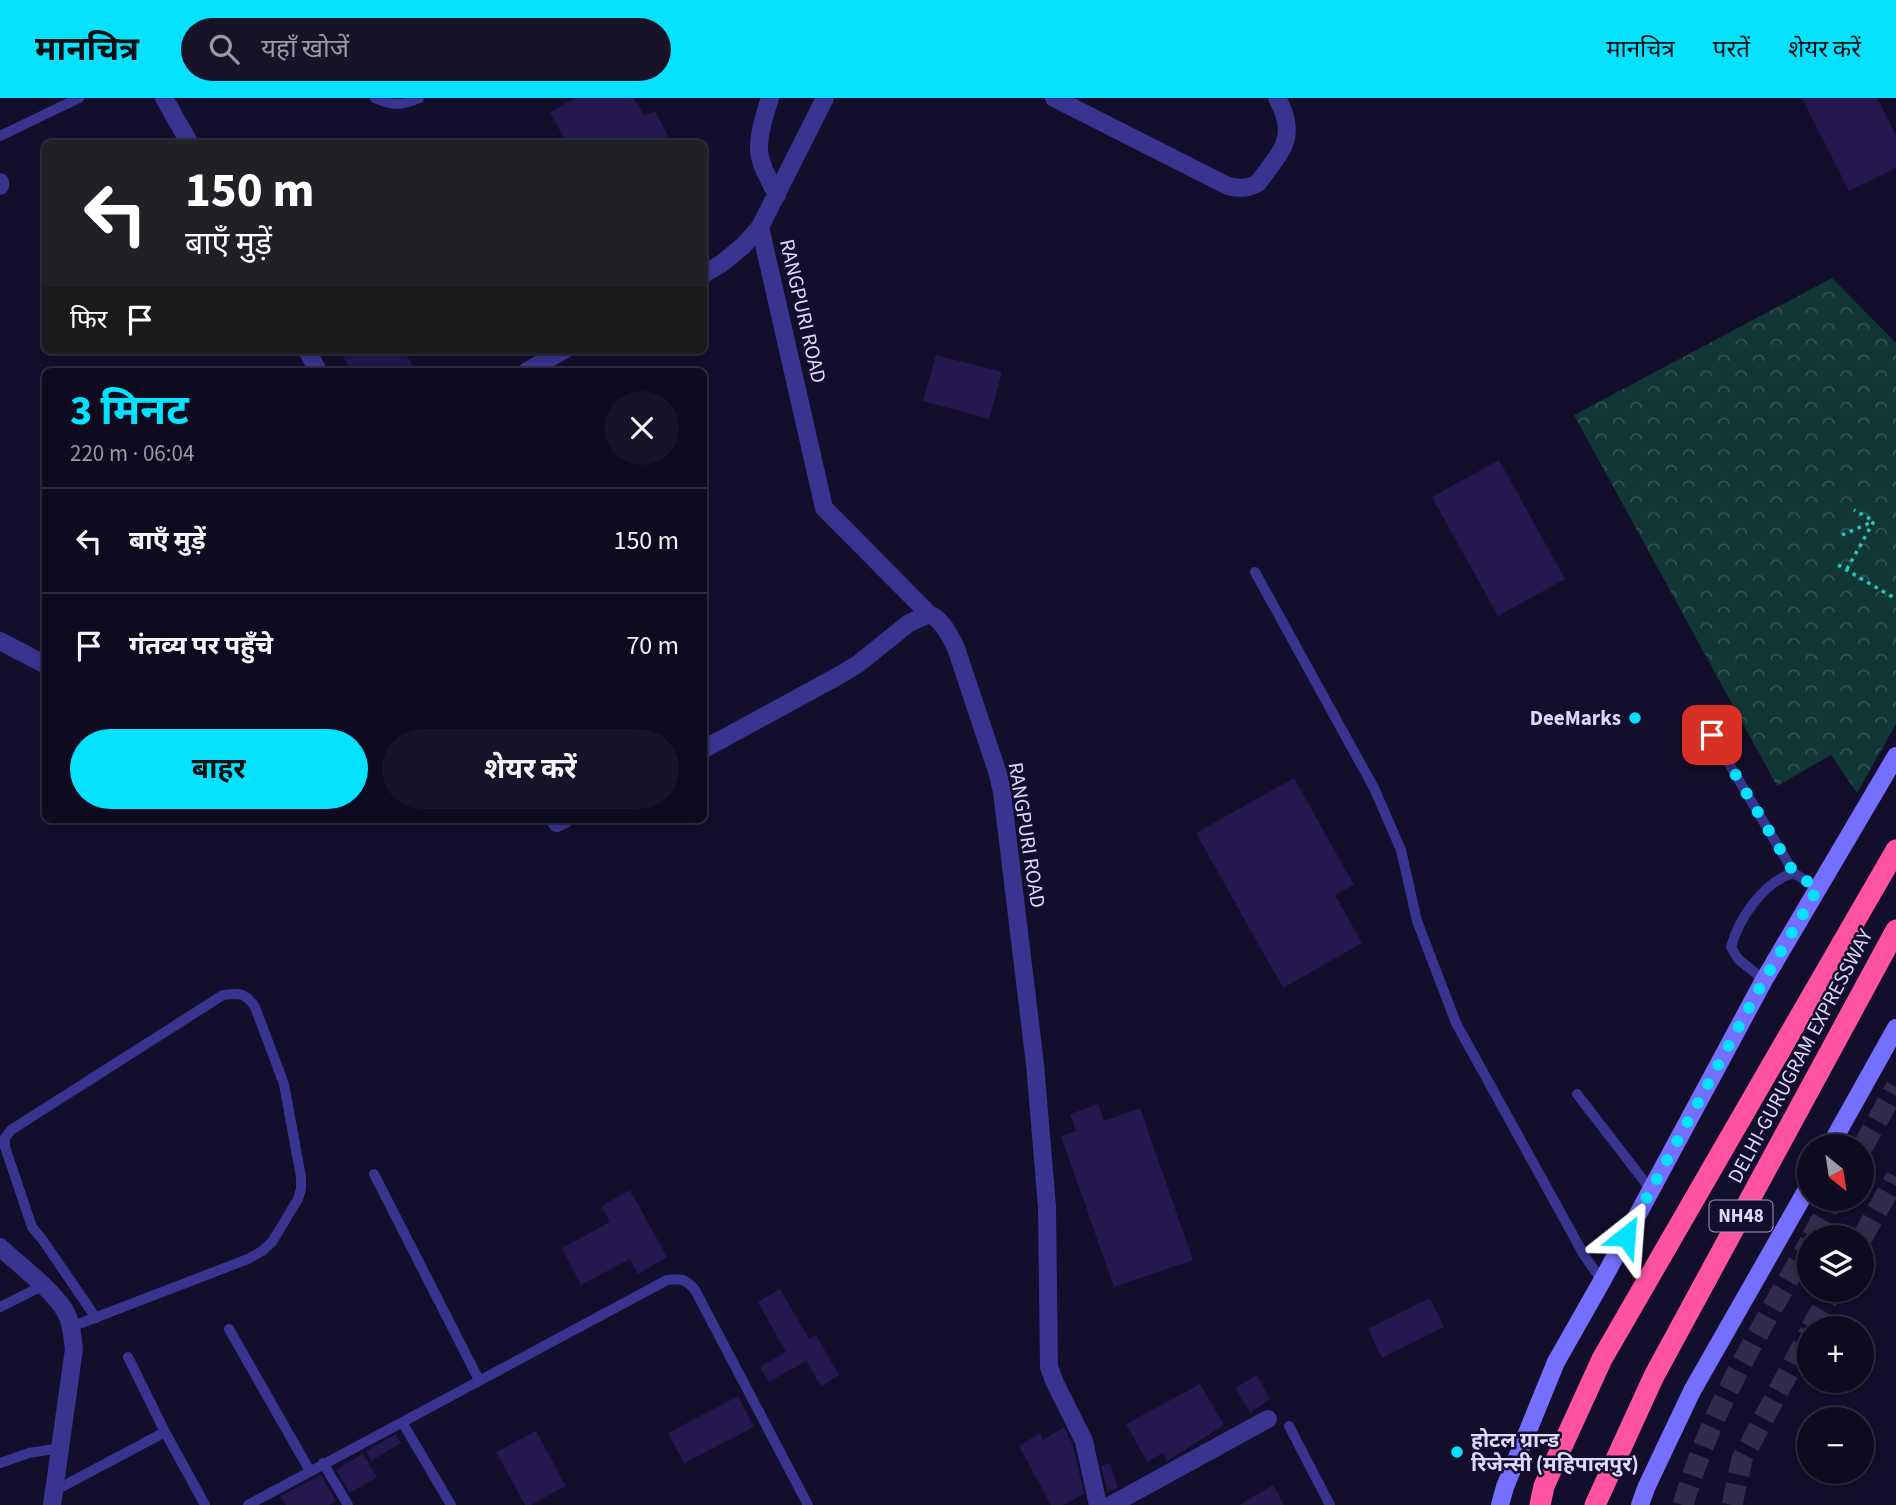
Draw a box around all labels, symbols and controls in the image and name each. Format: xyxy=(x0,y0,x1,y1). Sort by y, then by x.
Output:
search box xyxy=(181,18,671,81)
text: मानचित्र xyxy=(35,26,139,73)
icon: search xyxy=(205,30,243,68)
text: यहाँ खोजें xyxy=(261,30,349,67)
text: मानचित्र xyxy=(1606,32,1675,67)
text: परतें xyxy=(1713,32,1750,67)
text: शेयर करें xyxy=(1788,32,1861,67)
text: 150 m xyxy=(185,156,314,226)
icon: left xyxy=(70,168,161,259)
text: बाएँ मुड़ें xyxy=(185,221,272,267)
street label: RANGPURI ROAD xyxy=(772,236,834,386)
text: फिर xyxy=(70,301,107,338)
icon: arrive xyxy=(121,301,159,339)
text: 3 मिनट xyxy=(70,381,189,441)
button: close xyxy=(605,391,679,465)
text: 220 m · 06:04 xyxy=(70,437,194,470)
icon: left xyxy=(70,522,108,560)
text: बाएँ मुड़ें xyxy=(129,522,206,559)
text: 150 m xyxy=(613,522,679,559)
icon: arrive xyxy=(70,627,108,665)
text: गंतव्य पर पहुँचे xyxy=(129,627,273,664)
text: 70 m xyxy=(626,627,679,664)
place label: DeeMarks xyxy=(1530,703,1621,733)
pin xyxy=(1682,705,1742,765)
marker: DeeMarks xyxy=(1627,710,1643,726)
icon: arrive xyxy=(1693,716,1731,754)
button: बाहर xyxy=(70,729,368,809)
button: शेयर करें xyxy=(382,729,679,809)
street label: RANGPURI ROAD xyxy=(1001,760,1053,910)
street label: DELHI-GURUGRAM EXPRESSWAY xyxy=(1720,923,1880,1188)
north arrow xyxy=(1797,1134,1874,1211)
map controls xyxy=(1797,1134,1874,1484)
position arrow xyxy=(1589,1199,1663,1273)
road number: NH48 xyxy=(1710,1200,1772,1232)
button: layers xyxy=(1797,1225,1874,1302)
button: + xyxy=(1797,1316,1874,1393)
button: − xyxy=(1797,1407,1874,1484)
place label: होटल ग्रान्ड रिजेन्सी (महिपालपुर) xyxy=(1471,1425,1639,1479)
marker: होटल ग्रान्ड रिजेन्सी (महिपालपुर) xyxy=(1449,1444,1465,1460)

